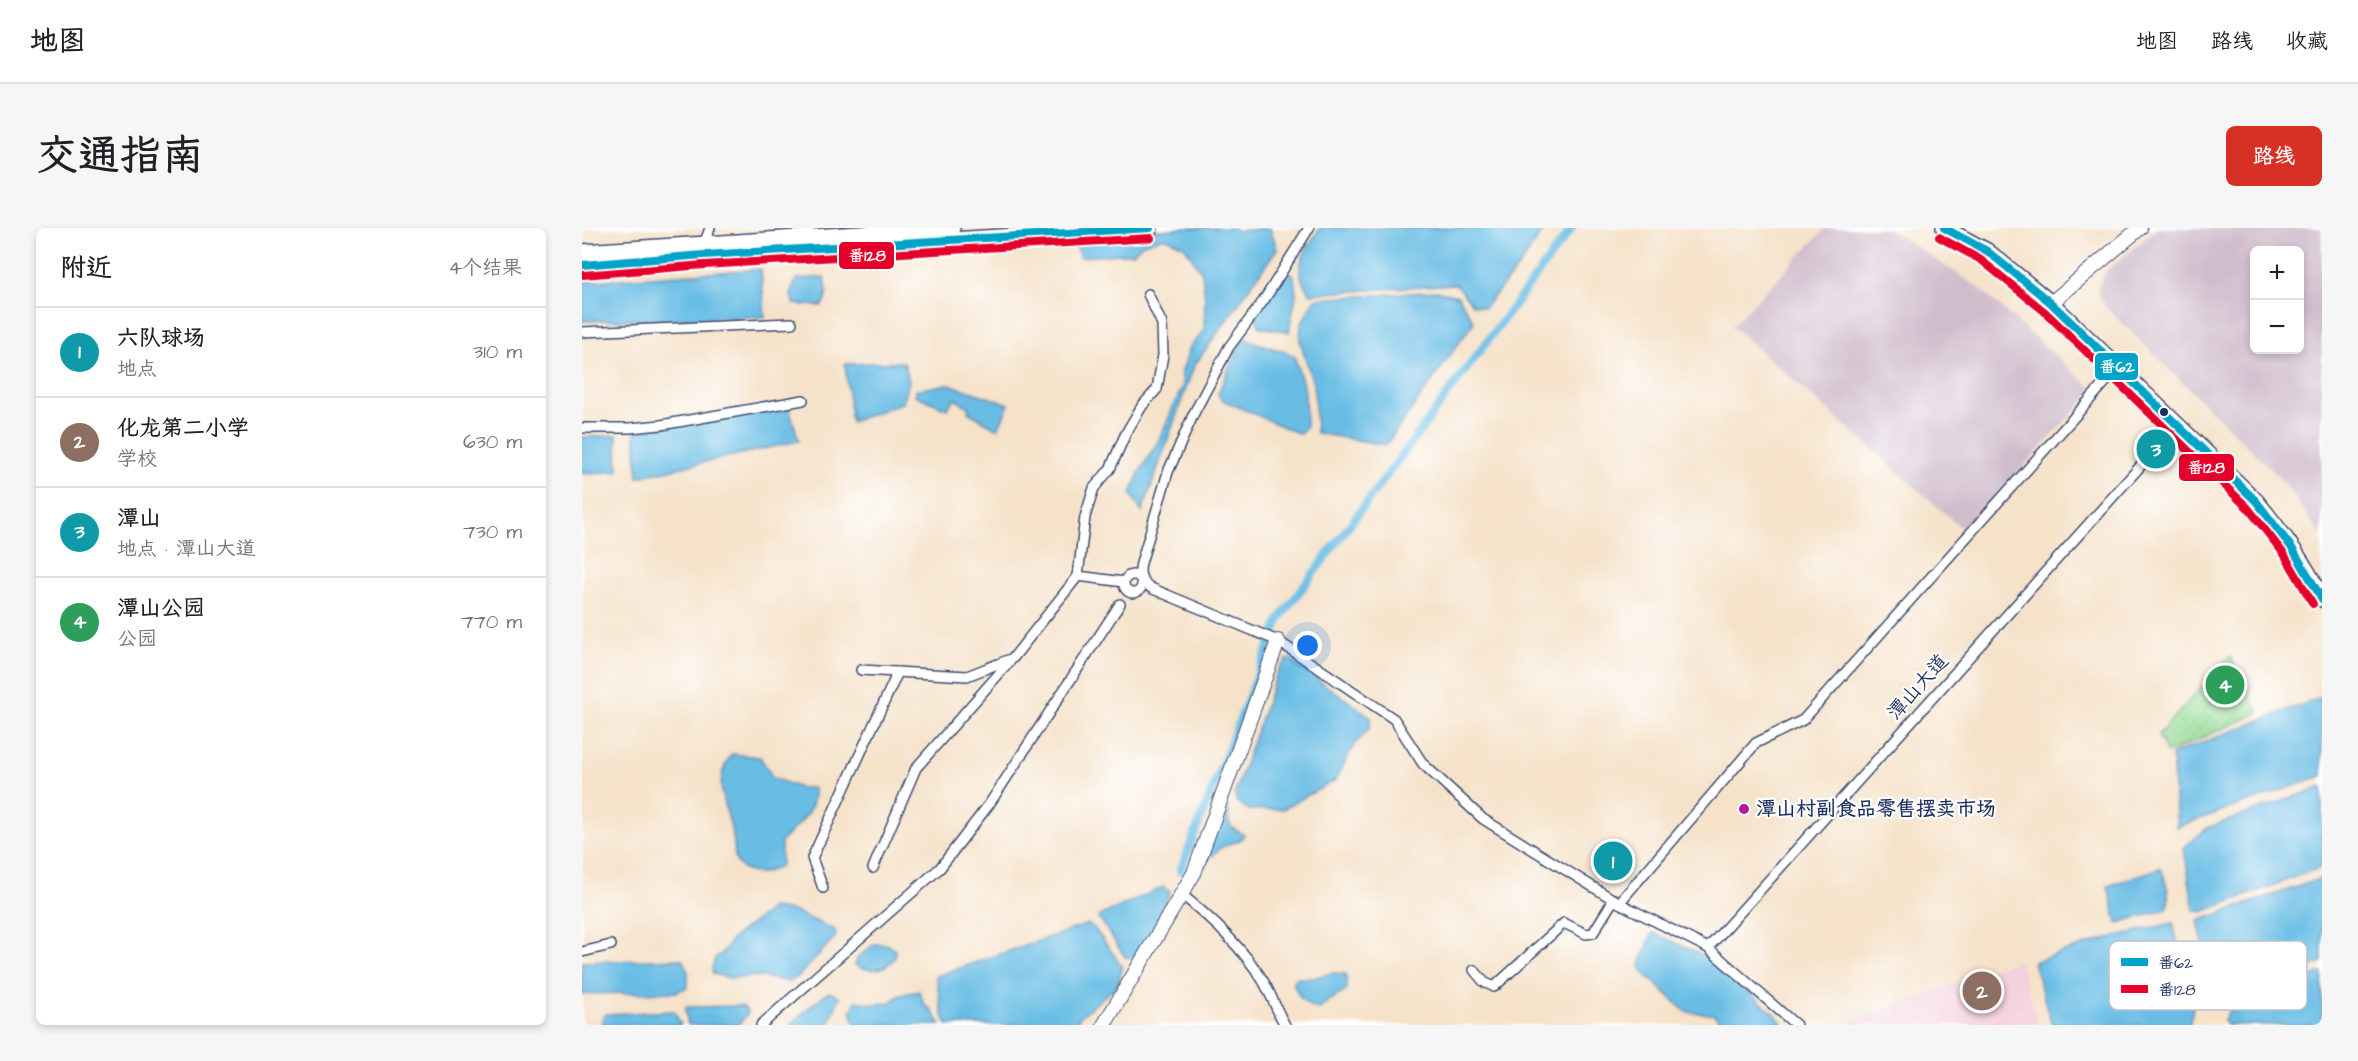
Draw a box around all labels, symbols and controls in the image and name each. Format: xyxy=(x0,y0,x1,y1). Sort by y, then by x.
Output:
text: 地图 xyxy=(30,22,86,61)
text: 地图 xyxy=(2136,27,2178,56)
text: 路线 xyxy=(2211,27,2253,56)
text: 收藏 xyxy=(2286,27,2328,56)
button: 路线 xyxy=(2226,126,2322,186)
text: 交通指南 xyxy=(36,128,204,186)
line badge: 番128 xyxy=(838,241,895,270)
text: 番128 xyxy=(848,245,886,267)
map controls xyxy=(2250,246,2304,354)
button: + xyxy=(2250,246,2304,300)
text: 附近 xyxy=(60,250,112,286)
text: 4个结果 xyxy=(448,254,522,282)
button: − xyxy=(2250,300,2304,354)
text: 六队球场 xyxy=(117,323,205,354)
text: 1 xyxy=(78,338,81,366)
text: 310 m xyxy=(473,338,522,366)
line badge: 番62 xyxy=(2094,352,2139,381)
text: 地点 xyxy=(117,355,157,383)
text: 番62 xyxy=(2099,356,2135,378)
unlabelled marker xyxy=(2158,406,2170,418)
text: 化龙第二小学 xyxy=(117,413,249,444)
pin: 3 xyxy=(2136,426,2176,472)
text: 2 xyxy=(74,428,85,456)
text: 630 m xyxy=(463,428,522,456)
text: 学校 xyxy=(117,445,157,473)
line badge: 番128 xyxy=(2178,453,2235,482)
text: 番128 xyxy=(2187,457,2225,479)
text: 潭山 xyxy=(117,503,161,534)
text: 3 xyxy=(74,518,85,546)
text: 730 m xyxy=(463,518,522,546)
text: 地点 · 潭山大道 xyxy=(117,535,256,563)
text: 潭山公园 xyxy=(117,593,205,624)
text: 4 xyxy=(73,608,86,636)
text: 770 m xyxy=(461,608,522,636)
text: 公园 xyxy=(117,625,157,653)
your location xyxy=(1293,631,1322,660)
street label: 潭山大道 xyxy=(1881,648,1955,726)
pin: 4 xyxy=(2206,662,2244,708)
place label: 潭山村副食品零售摆卖市场 xyxy=(1756,795,1996,823)
marker: 潭山村副食品零售摆卖市场 xyxy=(1737,802,1751,816)
pin: 1 xyxy=(1594,838,1632,884)
legend xyxy=(2109,941,2307,1010)
text: 番62 xyxy=(2158,952,2193,974)
pin: 2 xyxy=(1962,968,2002,1014)
text: 番128 xyxy=(2158,979,2196,1001)

